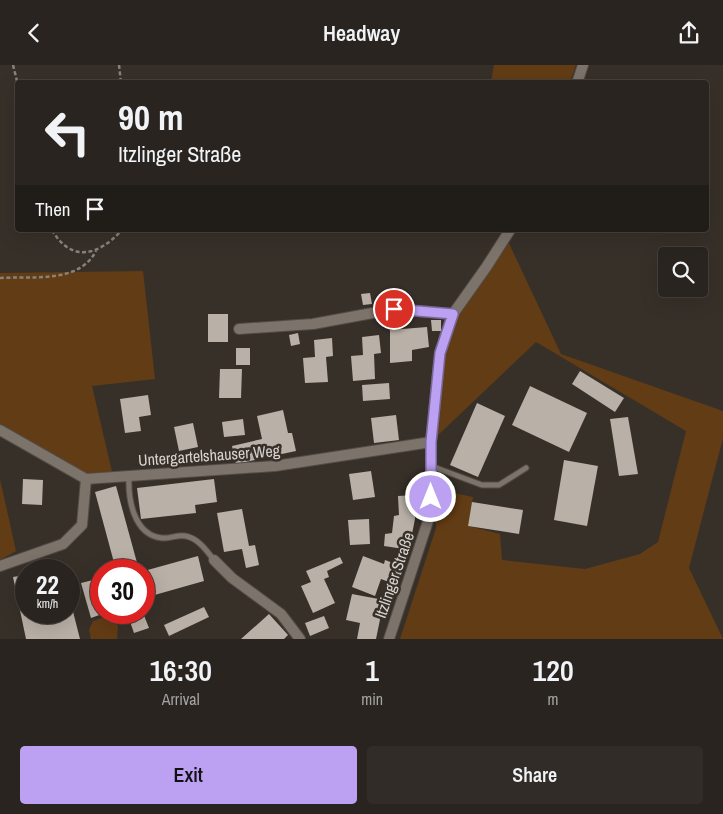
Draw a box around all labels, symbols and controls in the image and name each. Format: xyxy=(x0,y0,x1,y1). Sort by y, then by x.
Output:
text: Headway xyxy=(323,18,400,48)
icon: back xyxy=(20,19,48,47)
icon: share xyxy=(675,19,703,47)
text: 90 m xyxy=(118,94,183,141)
icon: left xyxy=(35,100,100,165)
text: Itzlinger Straße xyxy=(118,139,241,169)
icon: arrive xyxy=(81,195,109,223)
text: Then xyxy=(35,196,71,222)
map controls xyxy=(658,247,708,297)
button: search xyxy=(658,247,708,297)
pin xyxy=(373,288,415,330)
icon: arrive xyxy=(380,295,408,323)
street label: Untergartelshauser Weg xyxy=(137,439,281,471)
position arrow xyxy=(404,470,456,522)
street label: Itzlinger Straße xyxy=(369,529,419,621)
speed limit sign: 30 xyxy=(90,559,155,624)
text: 22 xyxy=(36,568,59,602)
text: km/h xyxy=(37,596,58,612)
text: 16:30 xyxy=(149,650,212,690)
text: 1 xyxy=(365,650,379,690)
text: 120 xyxy=(533,650,574,690)
text: Arrival xyxy=(162,688,200,710)
text: min xyxy=(361,688,383,710)
text: m xyxy=(548,688,559,710)
button: Exit xyxy=(20,746,357,804)
button: Share xyxy=(367,746,703,804)

